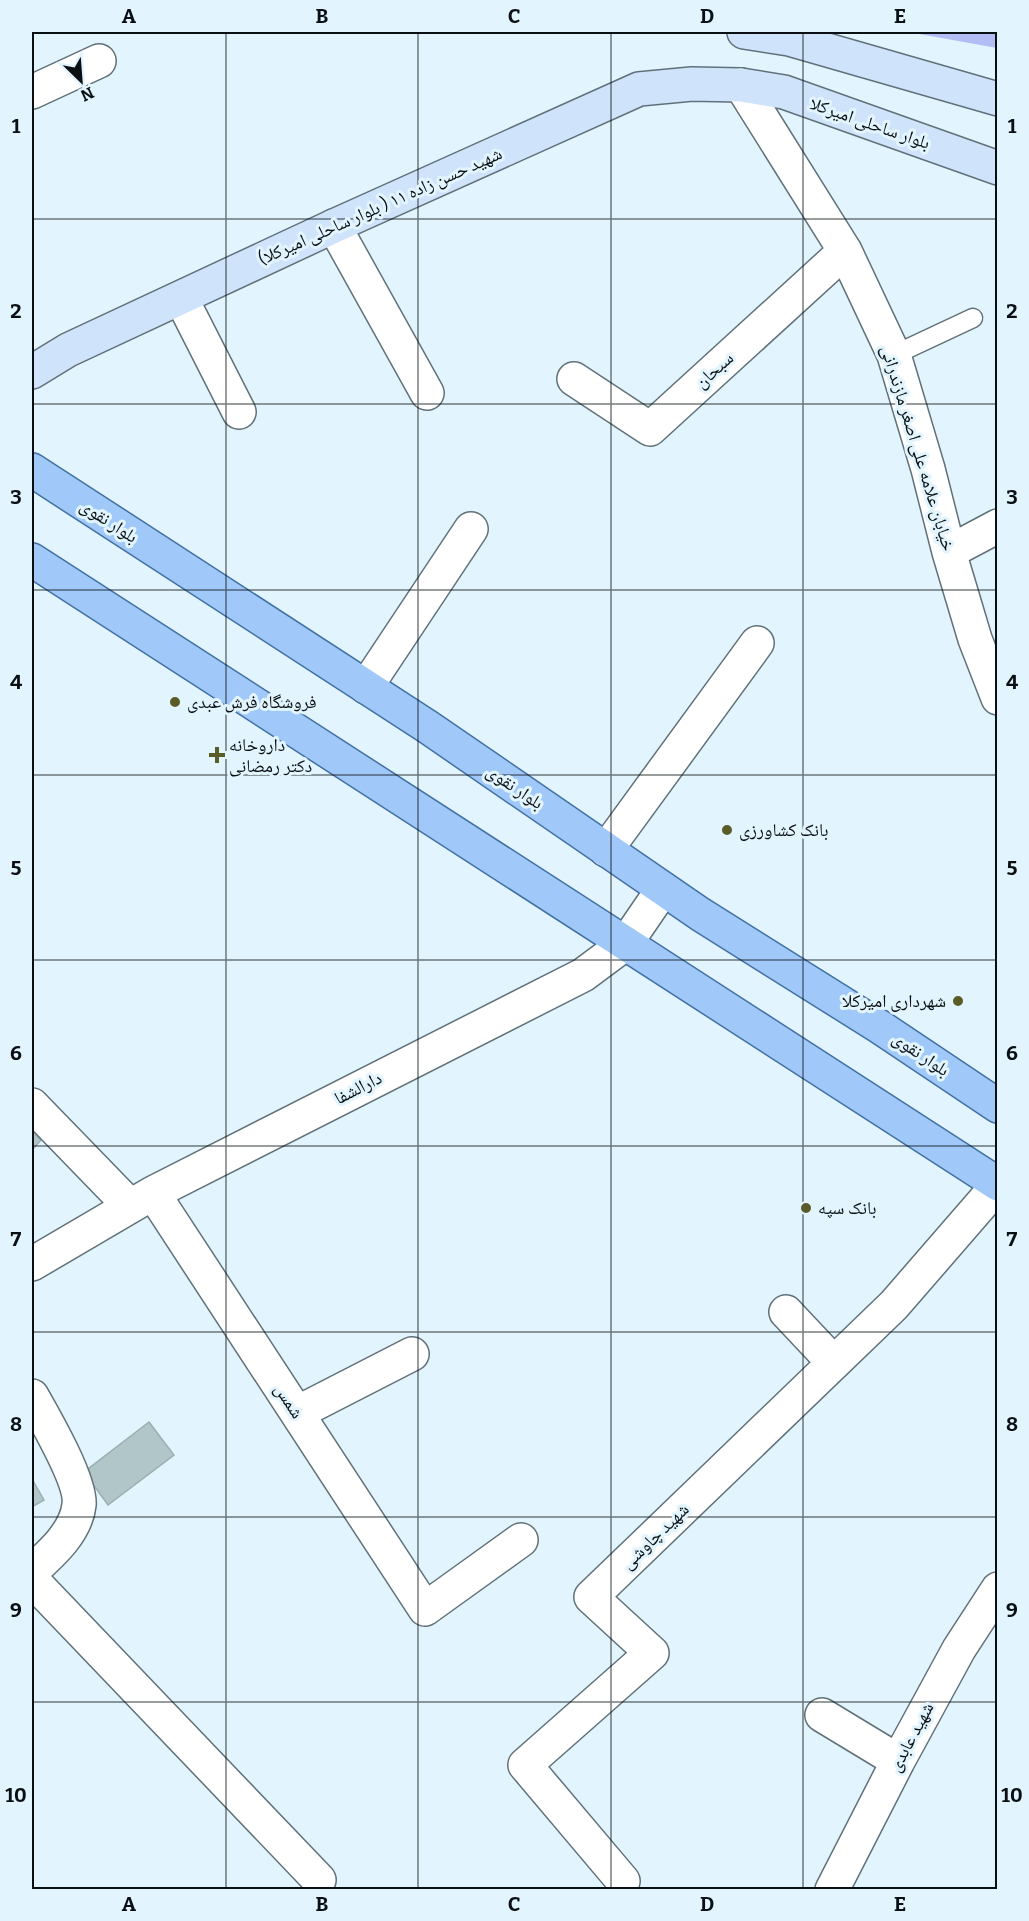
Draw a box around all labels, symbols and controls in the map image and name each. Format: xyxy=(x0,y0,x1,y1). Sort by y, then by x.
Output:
text: A xyxy=(122,4,137,28)
text: B xyxy=(316,4,329,28)
text: C xyxy=(508,4,520,28)
text: D xyxy=(700,4,714,28)
text: E xyxy=(894,4,906,28)
north arrow xyxy=(51,51,111,111)
text: N xyxy=(78,83,97,105)
street label: بلوار ساحلی امیرکلا xyxy=(807,92,933,154)
text: 1 xyxy=(12,114,21,138)
text: 1 xyxy=(1008,114,1017,138)
street label: شهید حسن زاده ۱۱ ( بلوار ساحلی امیرکلا) xyxy=(255,142,505,270)
text: 2 xyxy=(10,299,22,323)
text: 2 xyxy=(1006,299,1018,323)
street label: خیابان علامه علی اصغر مازندرانی xyxy=(876,342,960,554)
street label: سبحان xyxy=(690,347,738,393)
text: 3 xyxy=(10,485,22,509)
text: 3 xyxy=(1006,485,1018,509)
street label: بلوار نقوی xyxy=(76,494,142,548)
text: 4 xyxy=(10,670,22,694)
text: 4 xyxy=(1006,670,1018,694)
place label: فروشگاه فرش عبدی xyxy=(187,691,317,713)
marker: فروشگاه فرش عبدی xyxy=(168,695,182,709)
place label: داروخانه دکتر رمضانی xyxy=(229,734,312,777)
marker: داروخانه دکتر رمضانی xyxy=(210,748,224,762)
street label: بلوار نقوی xyxy=(482,760,548,814)
place label: بانک کشاورزی xyxy=(739,819,828,841)
marker: بانک کشاورزی xyxy=(720,823,734,837)
text: 5 xyxy=(11,856,22,880)
text: 5 xyxy=(1007,856,1018,880)
place label: شهرداری امیرکلا xyxy=(842,990,946,1012)
marker: شهرداری امیرکلا xyxy=(951,994,965,1008)
street label: بلوار نقوی xyxy=(888,1027,954,1081)
text: 6 xyxy=(10,1041,22,1065)
text: 6 xyxy=(1006,1041,1018,1065)
street label: دارالشفا xyxy=(331,1067,385,1109)
place label: بانک سپه xyxy=(818,1197,877,1219)
marker: بانک سپه xyxy=(799,1201,813,1215)
text: 7 xyxy=(11,1227,22,1251)
text: 7 xyxy=(1007,1227,1018,1251)
street label: شمس xyxy=(270,1379,308,1423)
text: 8 xyxy=(10,1412,22,1436)
text: 8 xyxy=(1006,1412,1018,1436)
street label: شهید چاوشی xyxy=(616,1498,694,1574)
text: 9 xyxy=(10,1598,22,1622)
text: 9 xyxy=(1006,1598,1018,1622)
street label: شهید عابدی xyxy=(884,1698,938,1776)
text: 10 xyxy=(5,1783,27,1807)
text: 10 xyxy=(1001,1783,1023,1807)
text: A xyxy=(122,1892,137,1916)
text: B xyxy=(316,1892,329,1916)
text: C xyxy=(508,1892,520,1916)
text: D xyxy=(700,1892,714,1916)
text: E xyxy=(894,1892,906,1916)

